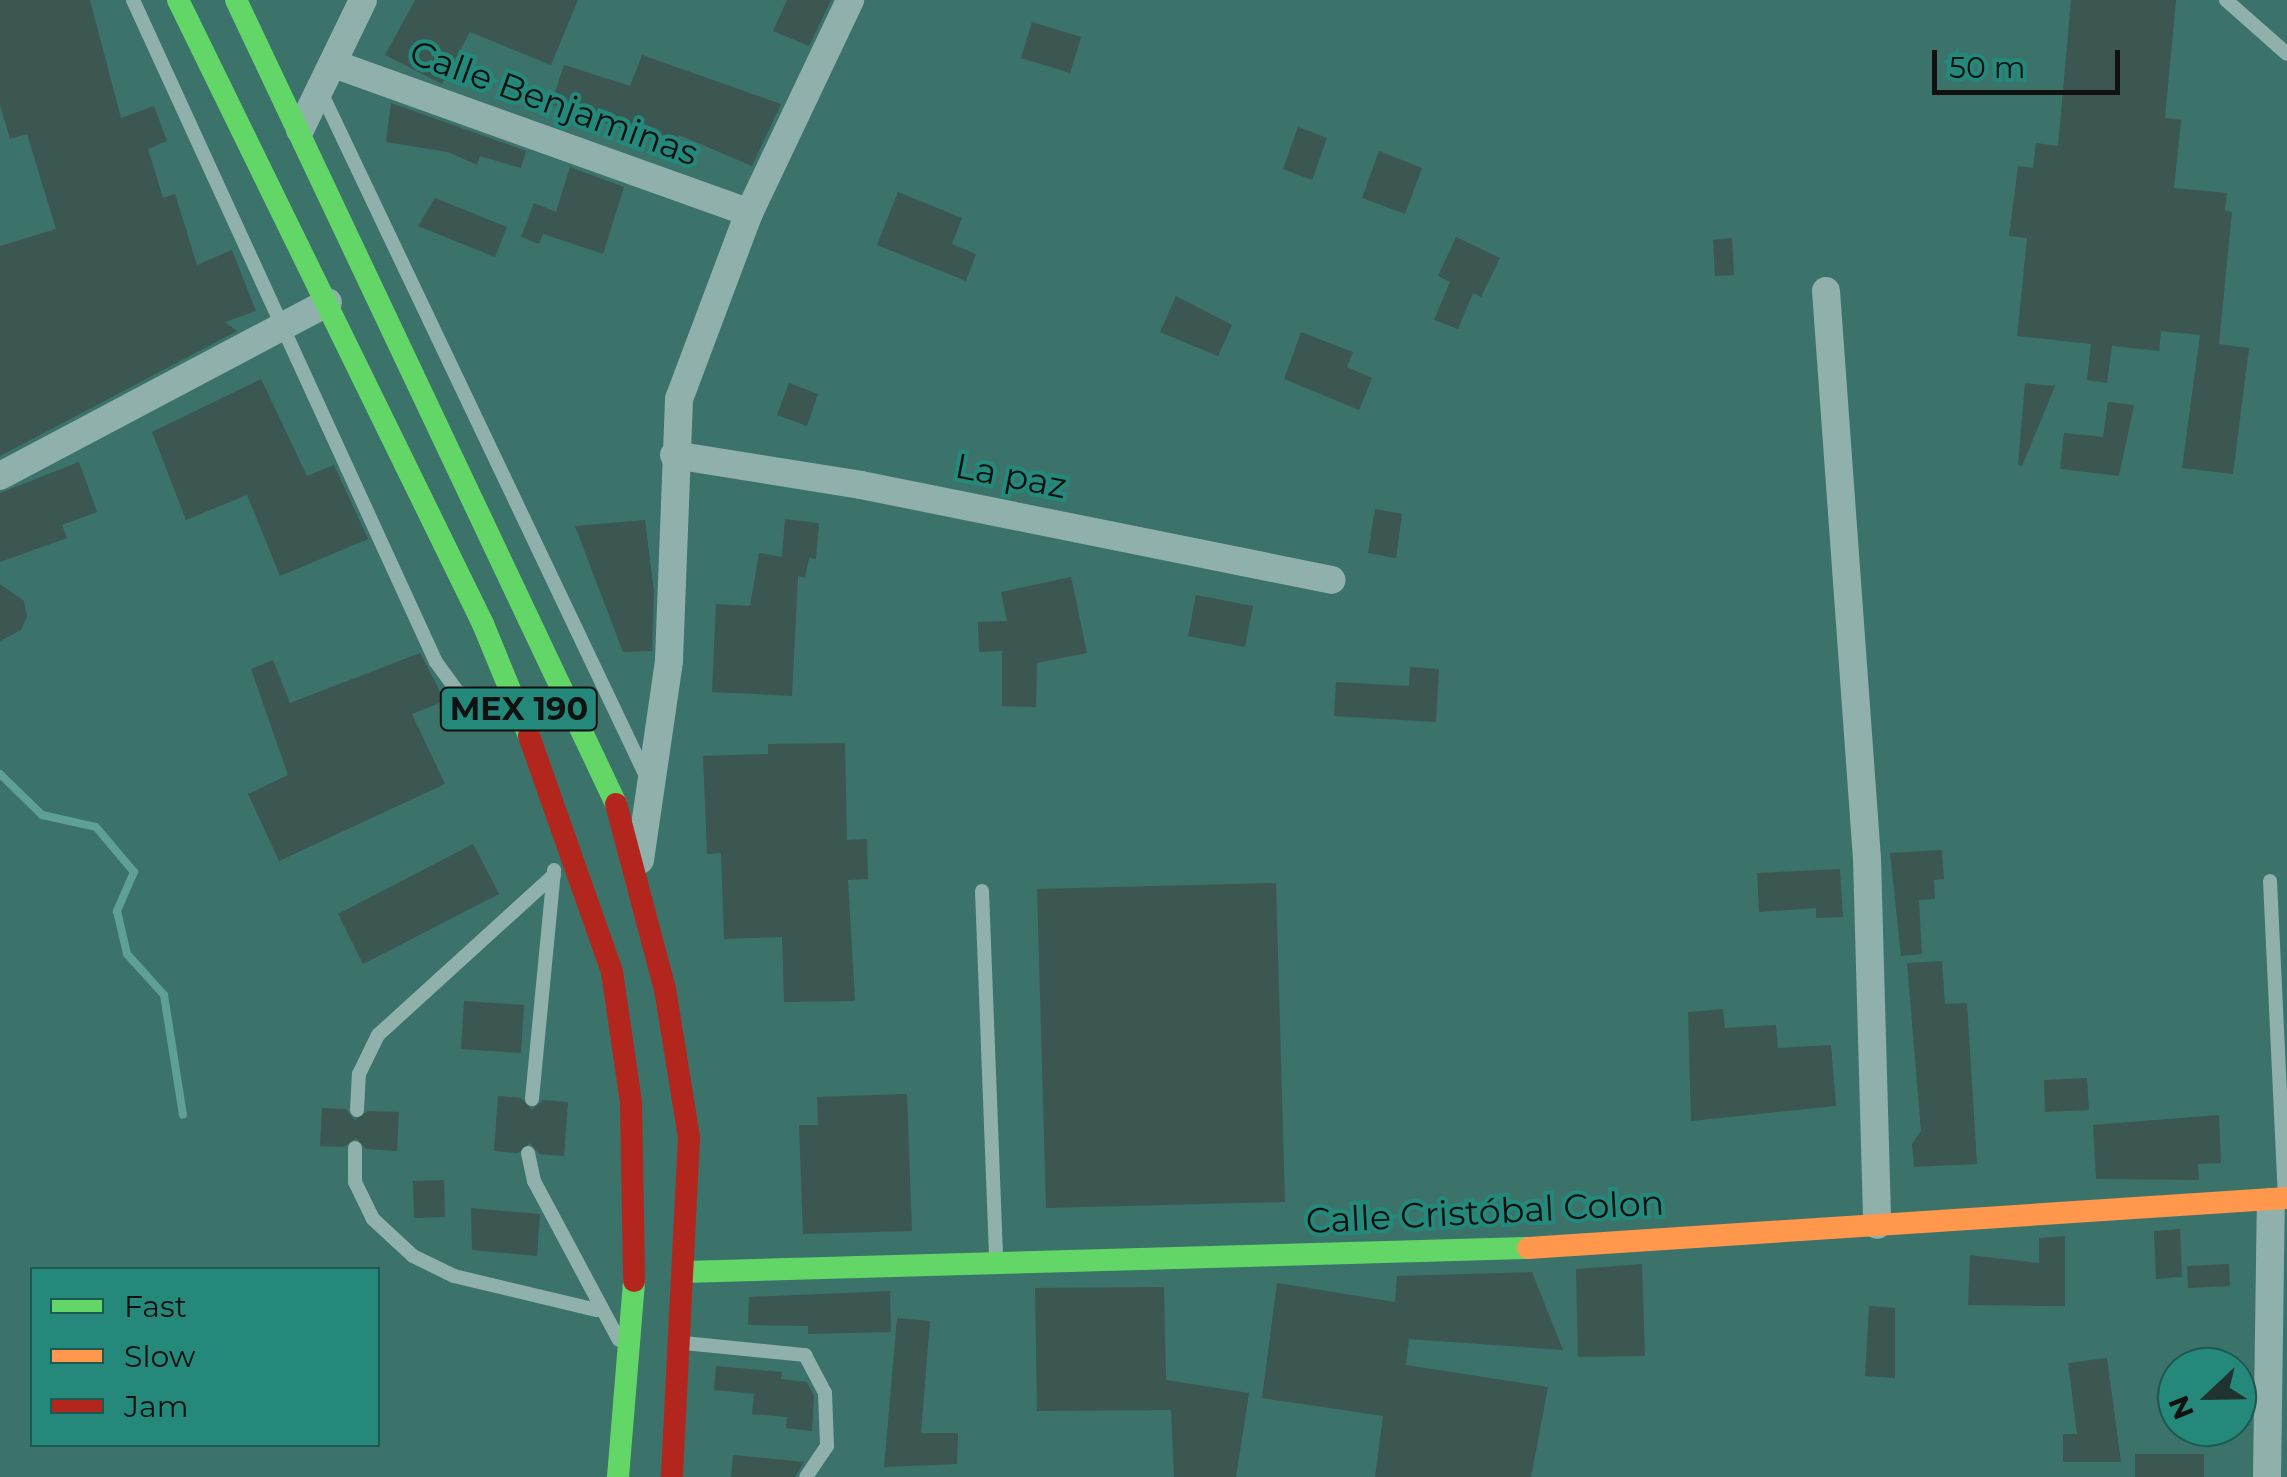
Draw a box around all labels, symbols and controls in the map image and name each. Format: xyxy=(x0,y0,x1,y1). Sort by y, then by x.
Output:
scale bar xyxy=(1937,30,2124,92)
street label: Calle Benjaminas xyxy=(404,31,704,175)
text: 50 m xyxy=(1949,49,2026,86)
street label: La paz xyxy=(952,445,1070,507)
road number: MEX 190 xyxy=(439,682,599,736)
street label: Calle Cristóbal Colon xyxy=(1305,1182,1665,1242)
legend xyxy=(30,1267,380,1447)
text: Fast xyxy=(124,1288,187,1325)
text: Slow xyxy=(124,1338,195,1375)
north arrow xyxy=(2157,1347,2257,1447)
text: Jam xyxy=(124,1388,189,1425)
text: N xyxy=(2161,1391,2201,1424)

